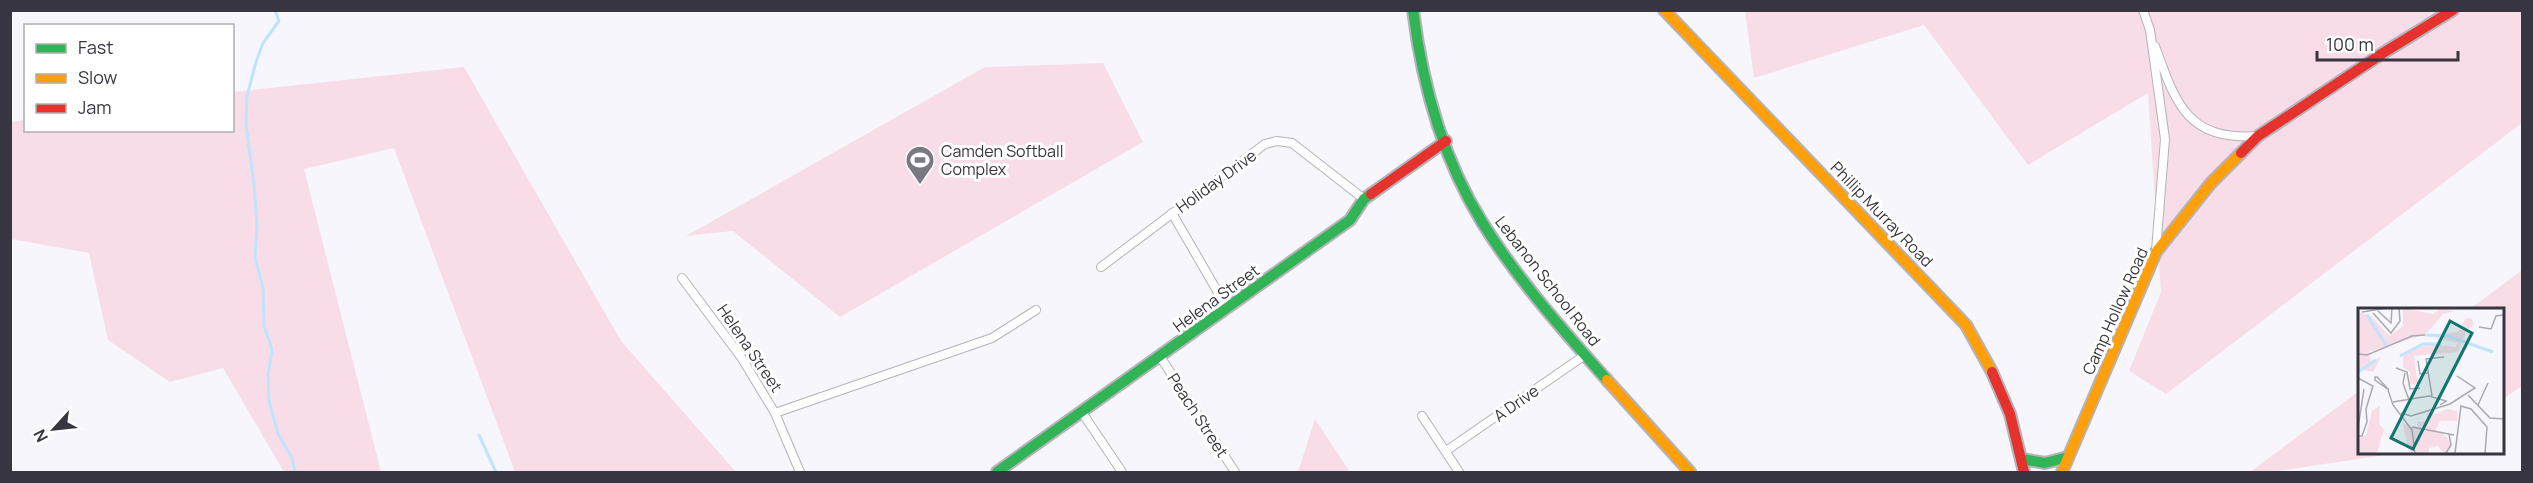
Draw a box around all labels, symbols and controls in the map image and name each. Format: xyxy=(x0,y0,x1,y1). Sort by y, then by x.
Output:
legend xyxy=(24,24,234,132)
scale bar xyxy=(2317,24,2458,62)
text: 100 m xyxy=(2326,32,2374,56)
text: Fast xyxy=(78,35,113,59)
text: Slow xyxy=(78,65,118,89)
text: Jam xyxy=(78,95,112,119)
place label: Camden Softball Complex xyxy=(941,140,1063,180)
sports icon: Camden Softball Complex xyxy=(904,144,936,186)
street label: Holiday Drive xyxy=(1171,144,1261,218)
street label: Phillip Murray Road xyxy=(1826,156,1938,272)
street label: Lebanon School Road xyxy=(1490,211,1606,351)
street label: Camp Hollow Road xyxy=(2077,244,2153,378)
street label: Helena Street xyxy=(1168,259,1264,337)
street label: Helena Street xyxy=(712,300,788,396)
inset map xyxy=(2358,308,2503,453)
street label: Peach Street xyxy=(1163,369,1233,461)
street label: A Drive xyxy=(1489,379,1543,427)
north arrow xyxy=(24,399,84,459)
text: N xyxy=(28,426,53,446)

